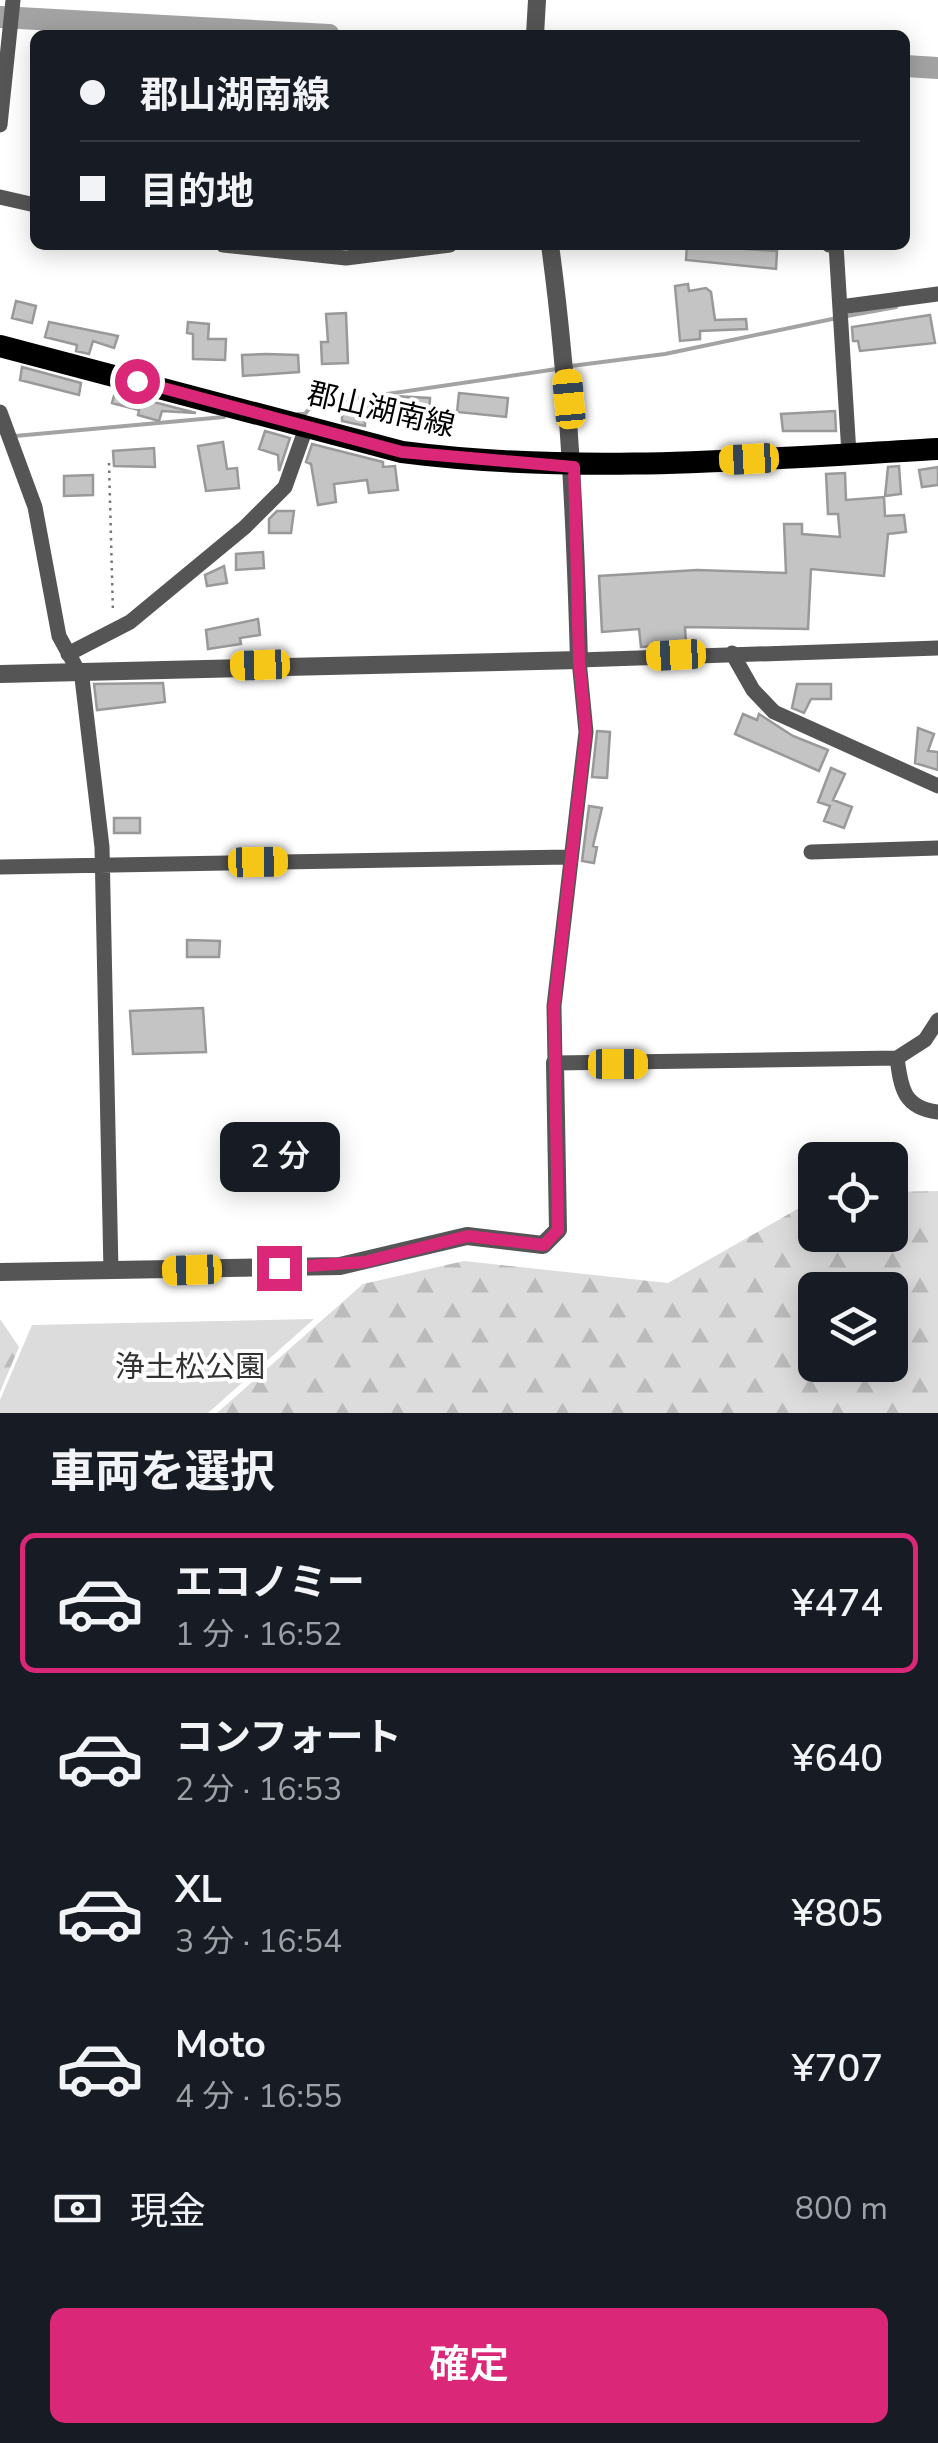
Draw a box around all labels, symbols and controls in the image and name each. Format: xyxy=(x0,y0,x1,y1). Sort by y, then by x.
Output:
text: 郡山湖南線 xyxy=(140,70,330,121)
text: 目的地 xyxy=(140,166,254,217)
route start xyxy=(115,359,160,404)
car xyxy=(551,368,587,430)
street label: 郡山湖南線 xyxy=(303,373,459,447)
car xyxy=(718,442,780,476)
car xyxy=(645,638,707,672)
car xyxy=(229,649,291,681)
car xyxy=(228,846,288,878)
car xyxy=(588,1049,648,1079)
callout: 2 分 xyxy=(219,1123,339,1193)
text: 2 分 xyxy=(250,1135,310,1178)
map controls xyxy=(798,1142,908,1382)
button: locate xyxy=(798,1142,908,1252)
route end xyxy=(257,1246,302,1291)
car xyxy=(161,1254,223,1286)
button: layers xyxy=(798,1272,908,1382)
park label: 浄土松公園 xyxy=(115,1347,265,1388)
text: 車両を選択 xyxy=(50,1442,275,1503)
text: エコノミー xyxy=(175,1557,365,1608)
icon: car xyxy=(55,1558,145,1648)
text: ¥474 xyxy=(792,1578,883,1629)
text: 1 分 · 16:52 xyxy=(175,1613,342,1656)
text: コンフォート xyxy=(175,1712,402,1763)
icon: car xyxy=(55,1713,145,1803)
text: ¥640 xyxy=(792,1733,883,1784)
text: 2 分 · 16:53 xyxy=(175,1768,342,1811)
text: XL xyxy=(175,1864,222,1915)
icon: car xyxy=(55,1868,145,1958)
text: ¥805 xyxy=(792,1888,883,1939)
text: 3 分 · 16:54 xyxy=(175,1920,342,1963)
text: Moto xyxy=(175,2019,266,2070)
icon: car xyxy=(55,2023,145,2113)
text: ¥707 xyxy=(792,2043,883,2094)
text: 4 分 · 16:55 xyxy=(175,2075,342,2118)
icon: cash xyxy=(50,2181,105,2236)
text: 現金 xyxy=(130,2186,206,2237)
text: 800 m xyxy=(795,2187,888,2230)
button: 確定 xyxy=(50,2308,888,2423)

